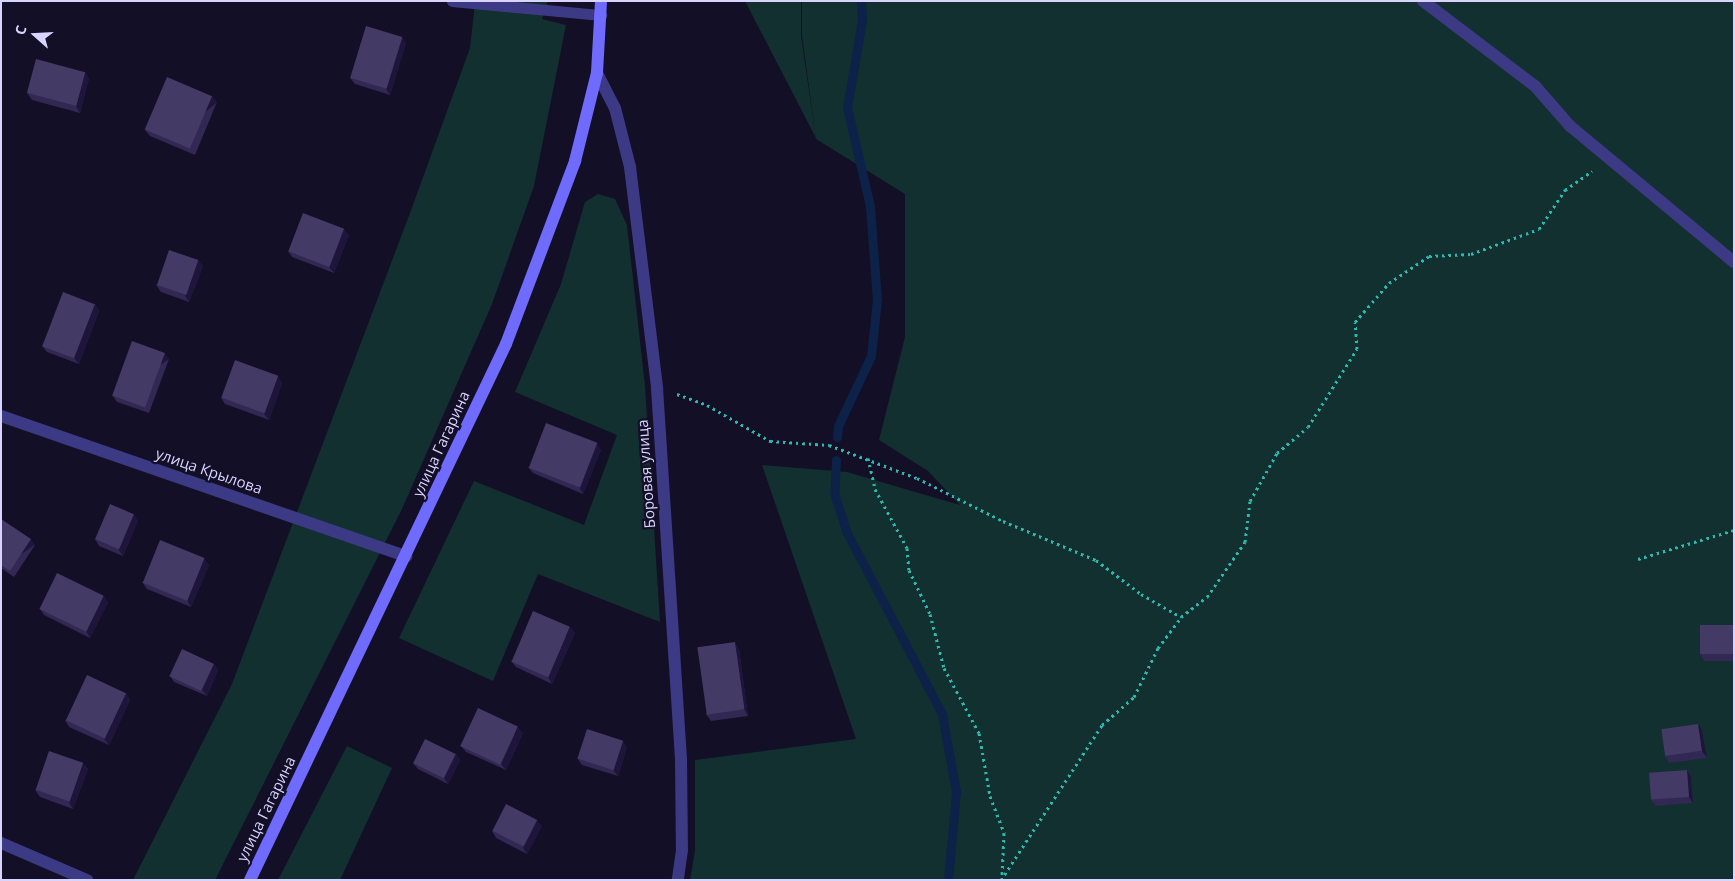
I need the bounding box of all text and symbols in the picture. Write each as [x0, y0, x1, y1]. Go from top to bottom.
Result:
north arrow [10, 10, 60, 60]
text: С [10, 23, 31, 37]
street label: улица Гагарина [409, 388, 473, 500]
street label: Боровая улица [633, 419, 659, 529]
street label: улица Крылова [153, 444, 265, 498]
street label: улица Гагарина [233, 753, 299, 865]

